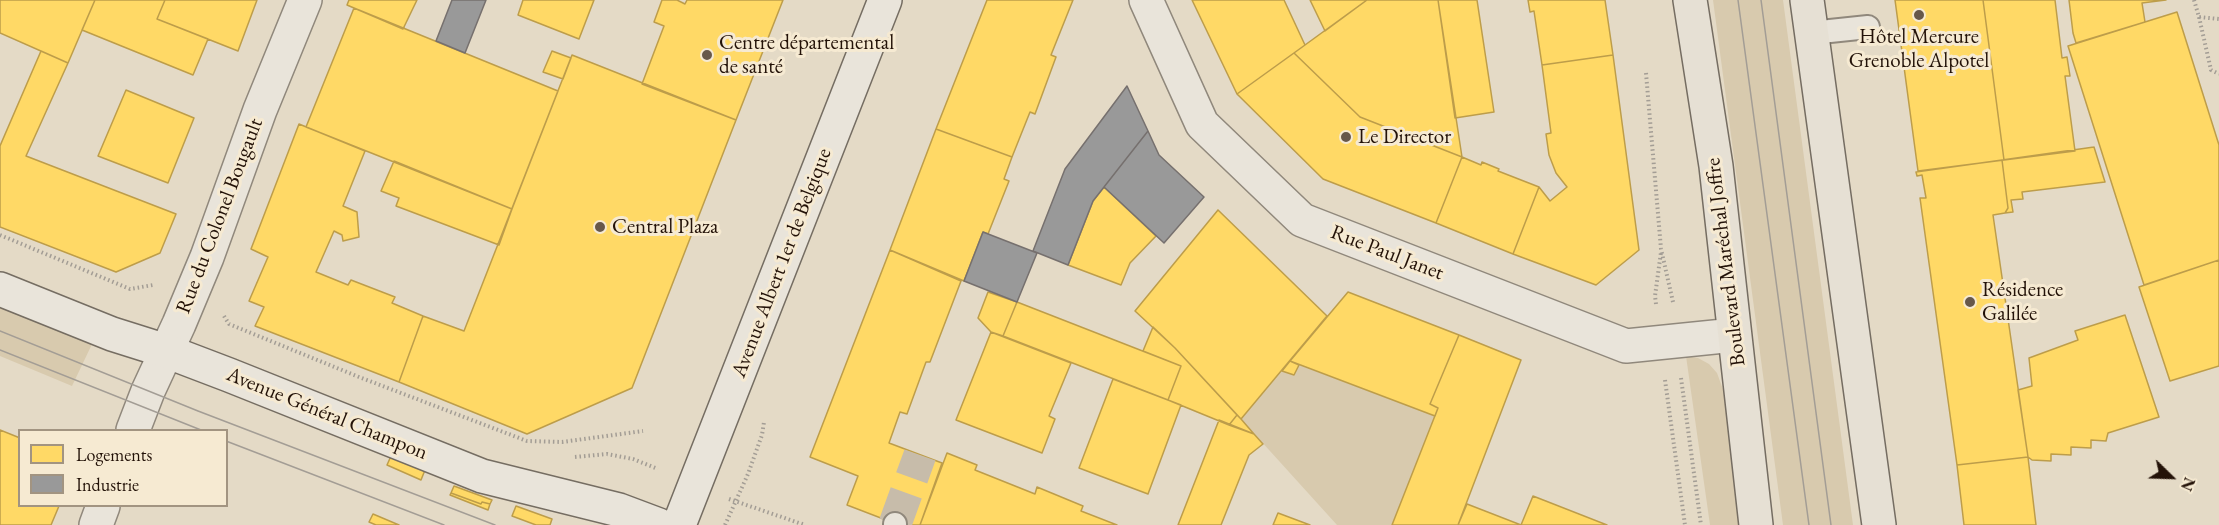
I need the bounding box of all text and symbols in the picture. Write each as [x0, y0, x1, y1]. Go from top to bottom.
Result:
marker: Hôtel Mercure Grenoble Alpotel [1912, 8, 1926, 22]
place label: Hôtel Mercure Grenoble Alpotel [1849, 24, 1989, 74]
place label: Centre départemental de santé [719, 30, 894, 80]
marker: Centre départemental de santé [700, 48, 714, 62]
street label: Rue du Colonel Bougault [171, 115, 269, 317]
place label: Le Director [1358, 124, 1451, 150]
marker: Le Director [1339, 130, 1353, 144]
street label: Avenue Albert 1er de Belgique [727, 145, 837, 381]
street label: Boulevard Maréchal Joffre [1701, 156, 1751, 368]
place label: Central Plaza [612, 214, 718, 240]
marker: Central Plaza [593, 220, 607, 234]
street label: Rue Paul Janet [1327, 220, 1447, 286]
place label: Résidence Galilée [1982, 277, 2063, 327]
marker: Résidence Galilée [1963, 295, 1977, 309]
street label: Avenue Général Champon [223, 362, 431, 466]
legend [18, 429, 228, 507]
text: Logements [76, 443, 152, 466]
north arrow [2141, 447, 2201, 507]
text: Industrie [76, 473, 139, 496]
text: N [2176, 474, 2200, 494]

